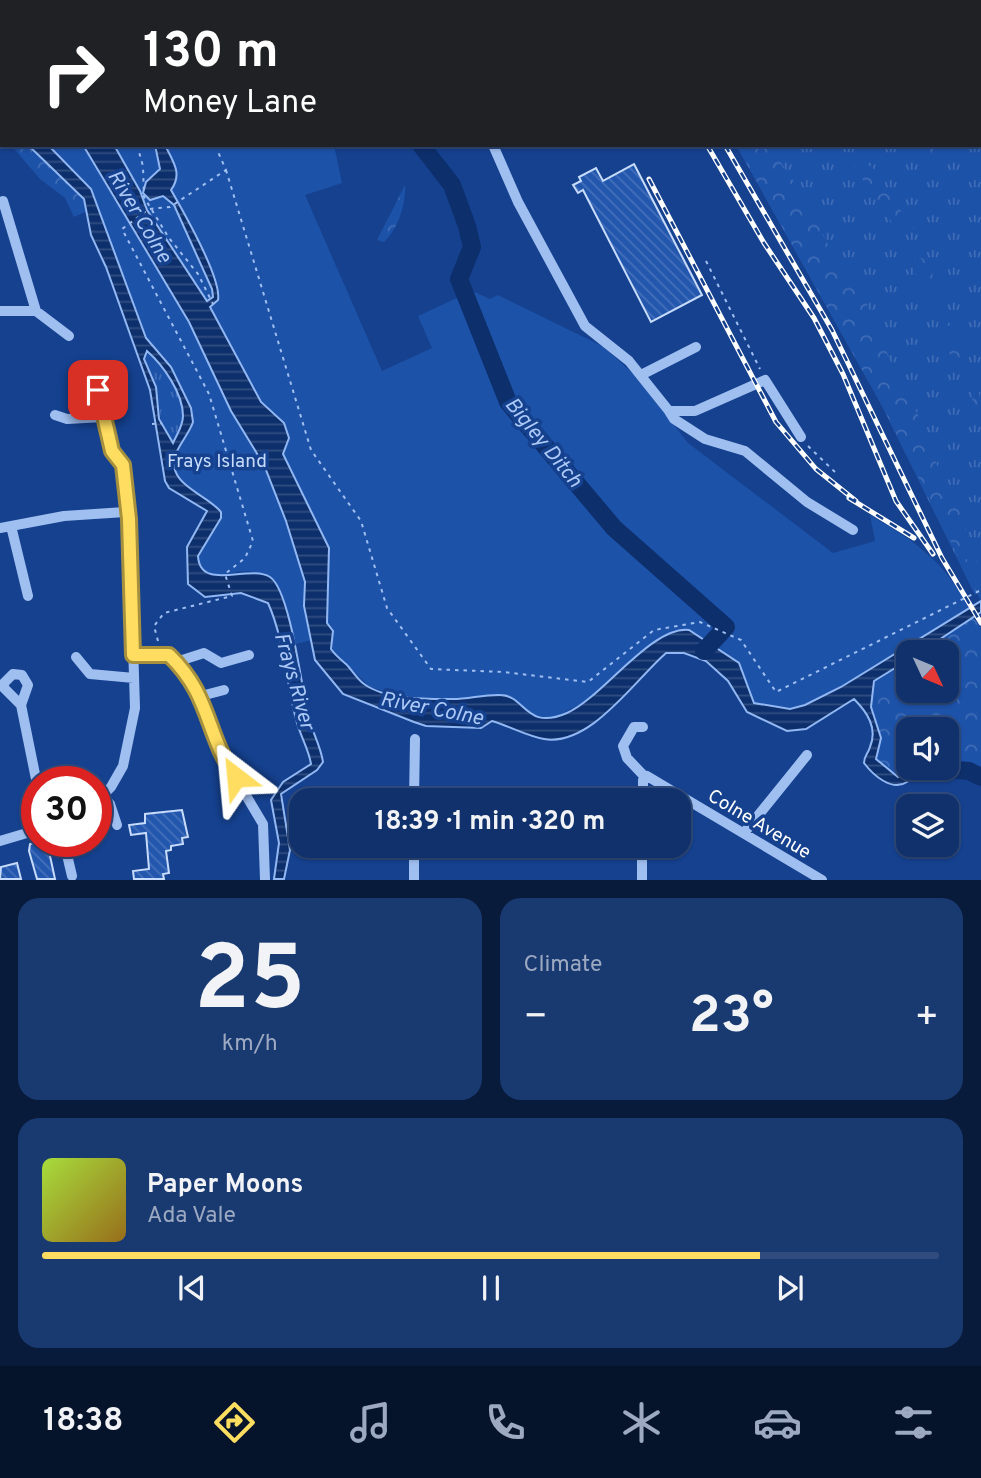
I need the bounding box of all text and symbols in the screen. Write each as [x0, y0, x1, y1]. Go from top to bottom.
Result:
text: 130 m [143, 23, 279, 85]
icon: right [28, 28, 119, 119]
text: Money Lane [143, 84, 317, 124]
water label: River Colne [100, 165, 178, 269]
pin [68, 360, 128, 420]
icon: arrive [79, 371, 117, 409]
water label: Bigley Ditch [498, 392, 588, 494]
park label: Frays Island [167, 450, 267, 474]
water label: Frays River [267, 630, 321, 735]
north arrow [896, 640, 959, 704]
map controls [896, 640, 959, 857]
water label: River Colne [378, 686, 486, 733]
button: sound [896, 717, 959, 780]
position arrow [199, 740, 273, 814]
speed limit sign: 30 [21, 766, 112, 857]
street label: Colne Avenue [703, 784, 815, 865]
button: layers [896, 794, 959, 857]
text: 18:39 · 1 min · 320 m [375, 806, 605, 839]
text: 25 [194, 927, 305, 1042]
text: Climate [524, 951, 602, 980]
text: 23° [689, 985, 774, 1051]
text: − [524, 994, 548, 1043]
text: + [914, 994, 939, 1043]
text: km/h [222, 1030, 278, 1059]
text: Paper Moons [147, 1169, 303, 1202]
text: Ada Vale [147, 1202, 236, 1231]
icon: previous [173, 1269, 211, 1307]
icon: pause [472, 1269, 510, 1307]
icon: next [771, 1269, 809, 1307]
icon: directions [210, 1398, 259, 1447]
icon: music [346, 1398, 395, 1447]
icon: phone [481, 1398, 530, 1447]
icon: climate [617, 1398, 666, 1447]
icon: car [753, 1398, 802, 1447]
icon: filters [889, 1398, 938, 1447]
text: 18:38 [43, 1402, 123, 1442]

